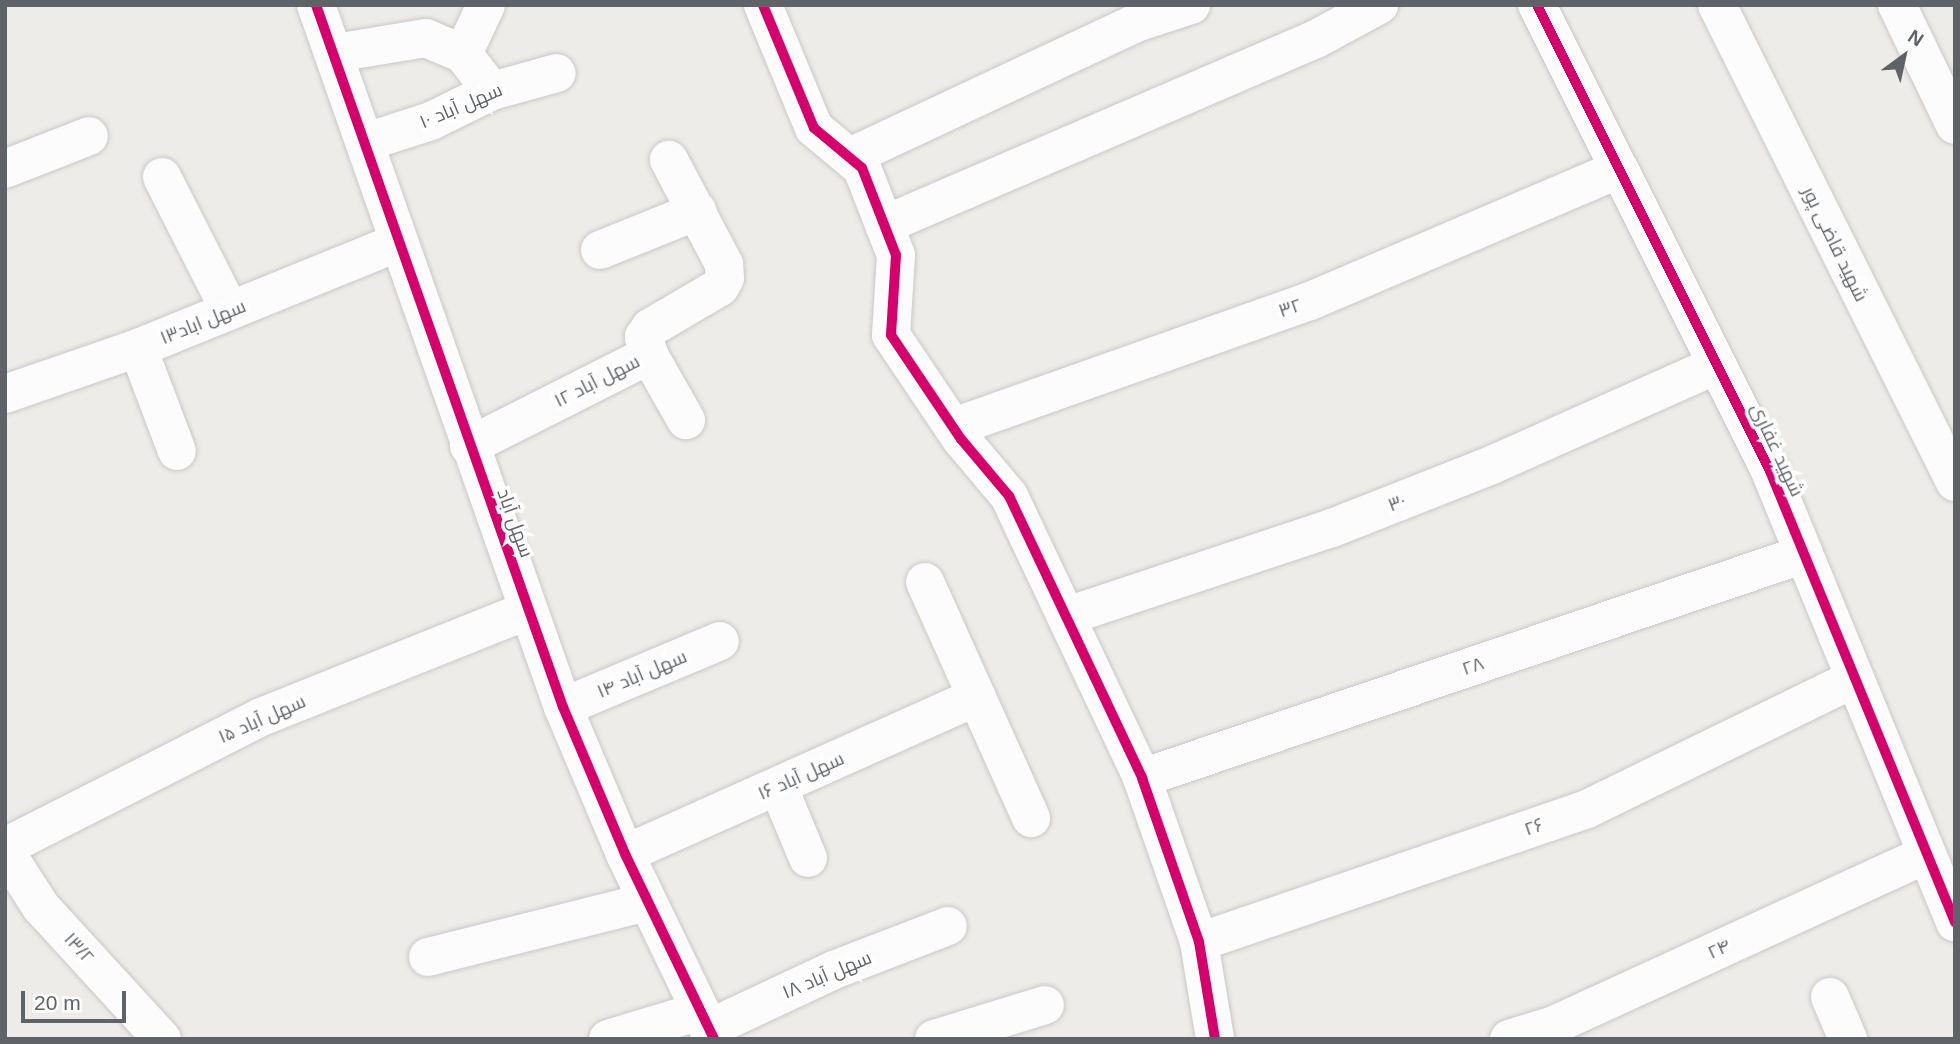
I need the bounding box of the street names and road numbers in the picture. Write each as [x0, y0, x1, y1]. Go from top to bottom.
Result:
street label: سهل آباد ۱۰ [416, 78, 506, 134]
street label: شهید قاضی پور [1797, 183, 1873, 305]
street label: سهل اباد۱۳ [157, 294, 249, 350]
street label: ۳۲ [1275, 294, 1305, 322]
street label: سهل آباد ۱۲ [550, 350, 644, 412]
street label: شهید غفاری [1745, 400, 1809, 500]
street label: سهل آباد [492, 485, 538, 561]
street label: ۳۰ [1385, 489, 1409, 517]
street label: سهل آباد ۱۴ [594, 645, 690, 703]
street label: ۲۸ [1459, 652, 1487, 680]
street label: سهل آباد ۱۵ [215, 690, 309, 748]
street label: سهل آباد ۱۶ [754, 747, 848, 805]
street label: ۲۶ [1521, 813, 1547, 841]
street label: ۱۳/۲ [59, 928, 99, 968]
street label: ۲۴ [1704, 934, 1734, 964]
street label: سهل آباد ۱۸ [779, 946, 875, 1004]

